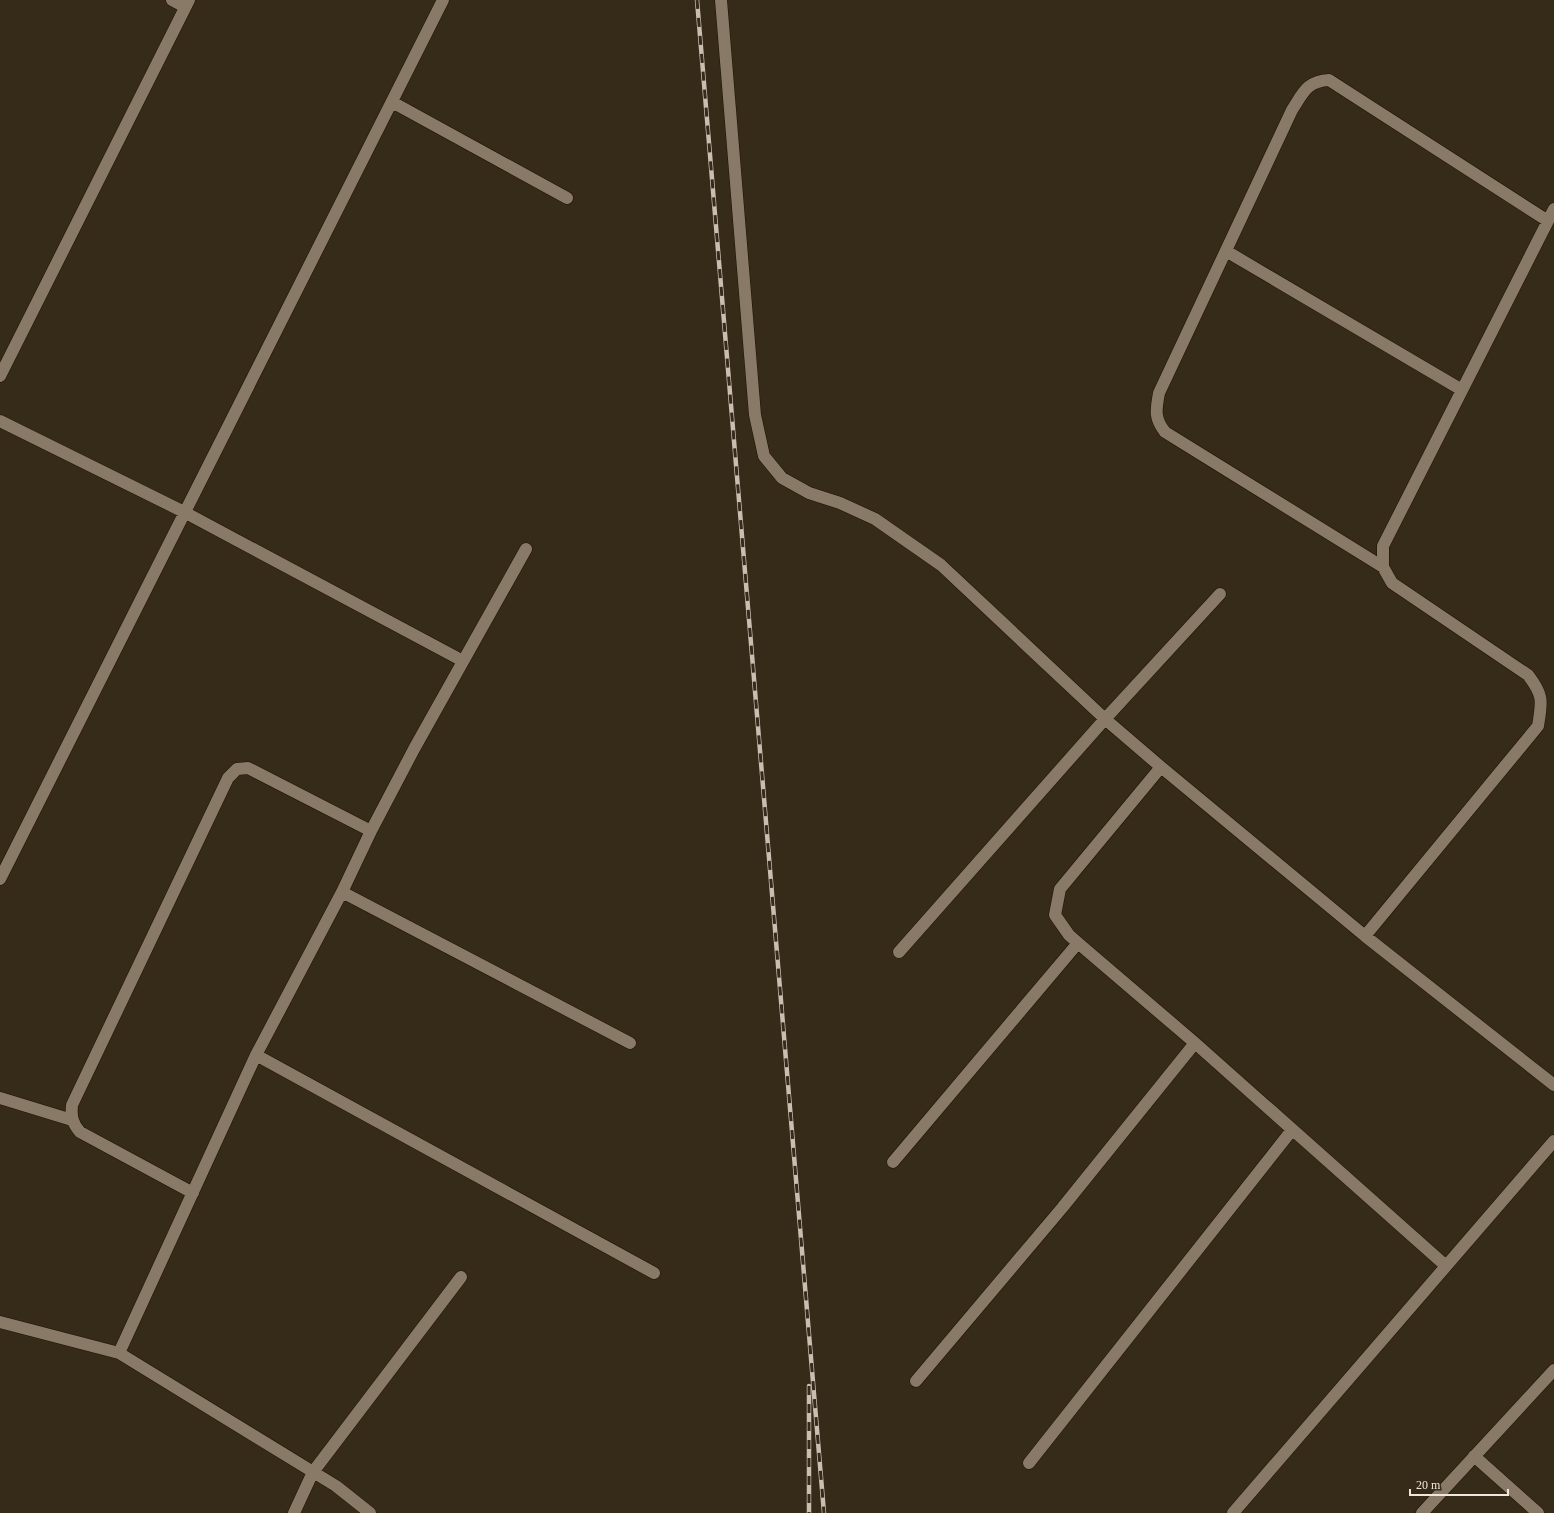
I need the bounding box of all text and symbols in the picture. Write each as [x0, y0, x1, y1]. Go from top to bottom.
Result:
scale bar [1410, 1471, 1508, 1497]
text: 20 m [1416, 1478, 1441, 1492]

